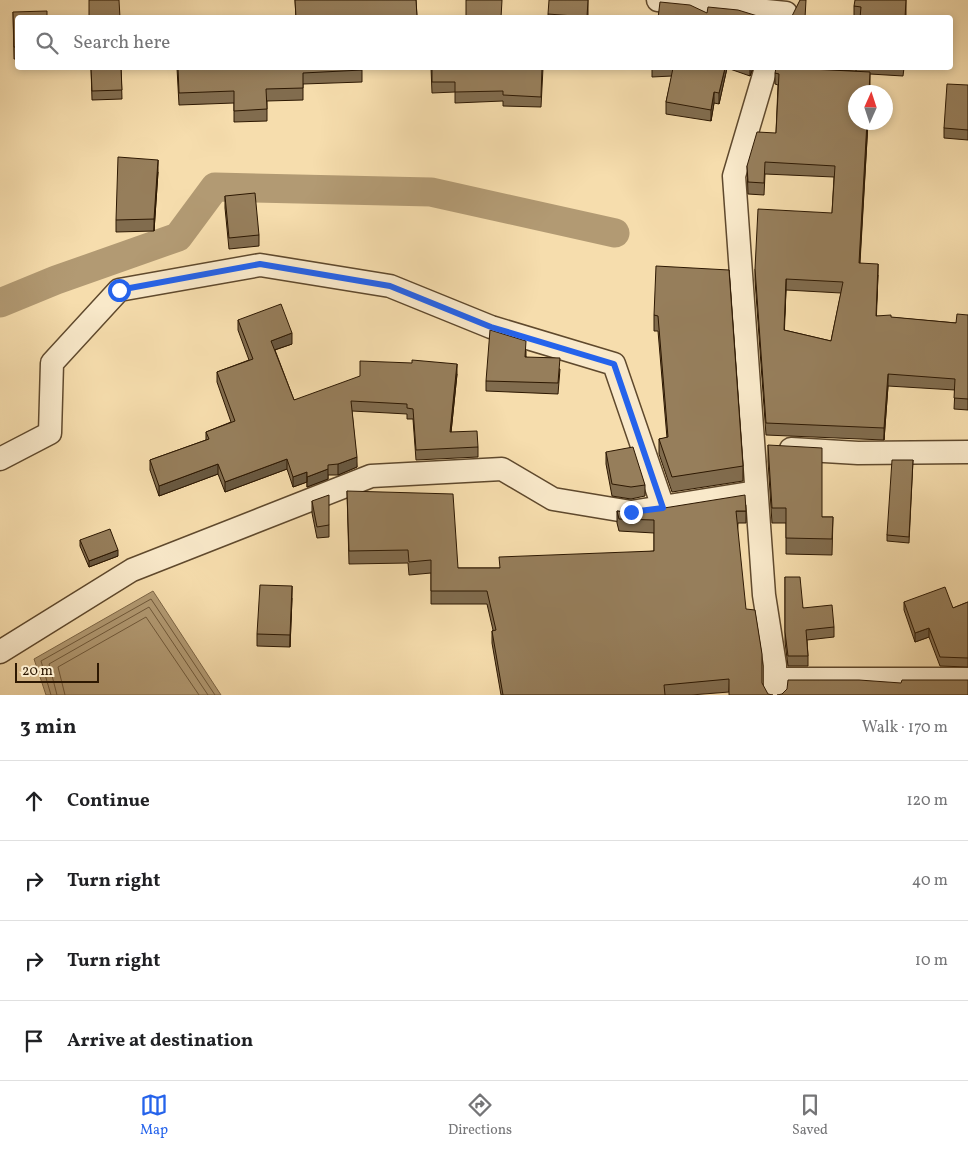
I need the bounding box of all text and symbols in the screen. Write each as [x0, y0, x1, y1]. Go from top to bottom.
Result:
search box [15, 15, 953, 70]
icon: search [33, 29, 61, 57]
text: Search here [73, 30, 170, 56]
north arrow [848, 85, 893, 130]
route start [108, 279, 131, 302]
route end [620, 501, 643, 524]
scale bar [15, 660, 99, 683]
text: 20 m [22, 662, 53, 681]
text: 3 min [20, 713, 76, 742]
text: Walk · 170 m [862, 717, 948, 739]
icon: ahead [20, 787, 48, 815]
text: Continue [67, 788, 150, 814]
text: 120 m [906, 790, 948, 812]
icon: right [20, 867, 48, 895]
text: Turn right [67, 868, 160, 894]
text: 40 m [912, 870, 948, 892]
icon: right [20, 947, 48, 975]
text: Turn right [67, 948, 160, 974]
text: 10 m [915, 950, 948, 972]
icon: arrive [20, 1027, 48, 1055]
text: Arrive at destination [67, 1028, 253, 1054]
tab: Map [140, 1091, 168, 1140]
tab: Directions [448, 1091, 512, 1140]
tab: Saved [792, 1091, 828, 1140]

